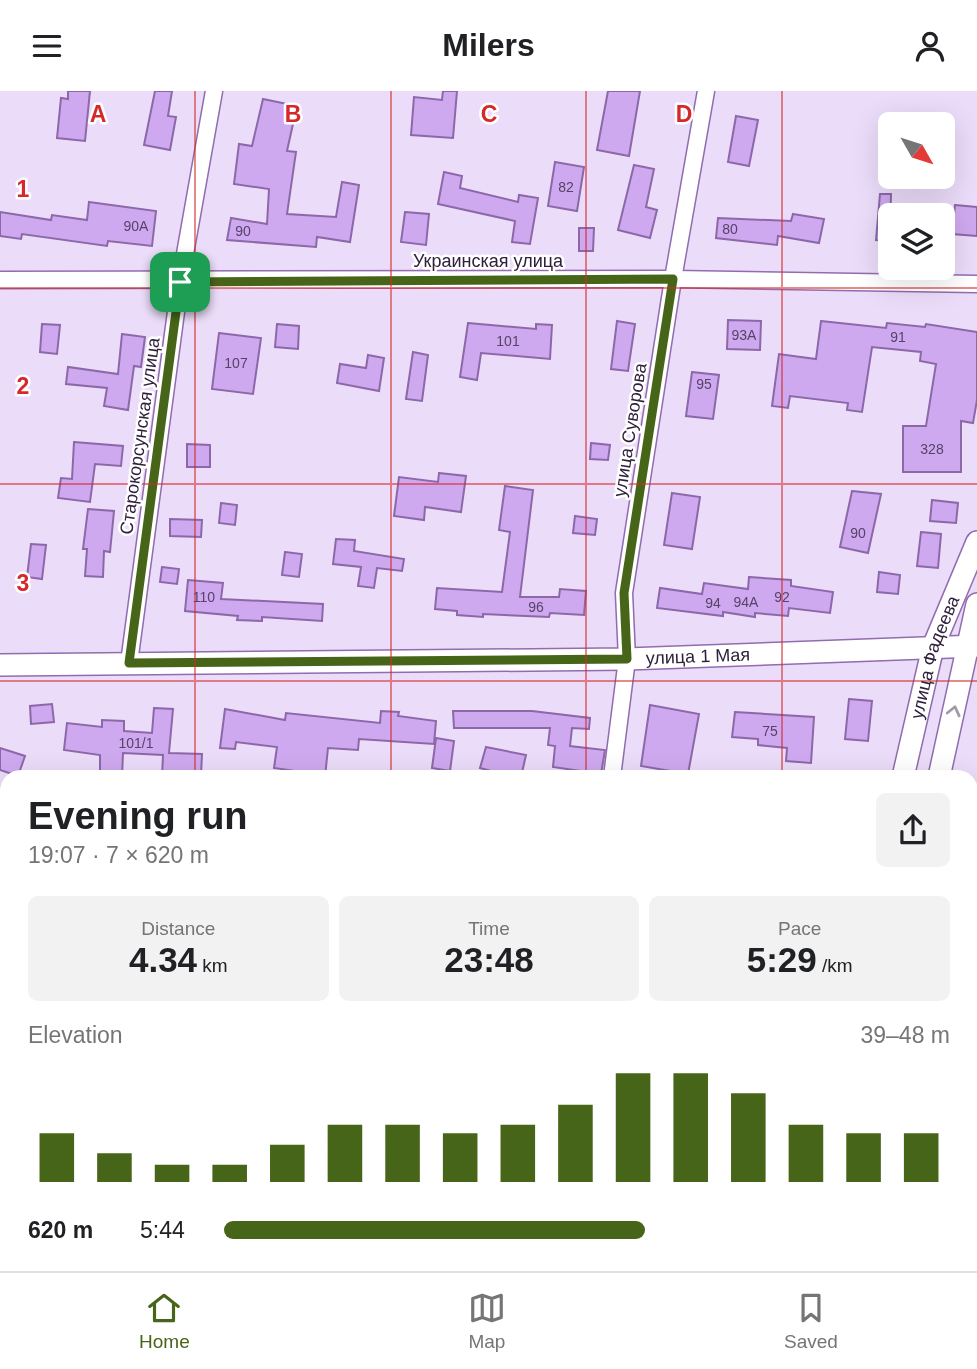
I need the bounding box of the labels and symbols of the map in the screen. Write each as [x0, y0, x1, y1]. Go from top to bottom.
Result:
text: A [90, 101, 106, 127]
text: B [285, 101, 301, 127]
text: C [481, 101, 497, 127]
text: D [676, 101, 692, 127]
north arrow [878, 112, 956, 189]
text: 1 [17, 176, 30, 202]
house number: 82 [558, 179, 574, 195]
house number: 90А [124, 218, 149, 234]
house number: 80 [722, 221, 738, 237]
house number: 90 [235, 223, 251, 239]
street label: Украинская улица [413, 251, 564, 271]
pin [150, 252, 210, 312]
house number: 93А [732, 327, 757, 343]
house number: 91 [890, 329, 906, 345]
house number: 101 [496, 333, 520, 349]
street label: Старокорсунская улица [116, 335, 164, 536]
house number: 107 [224, 355, 248, 371]
street label: улица Суворова [610, 361, 651, 498]
text: 2 [17, 373, 29, 399]
house number: 95 [696, 376, 712, 392]
house number: 328 [920, 441, 944, 457]
house number: 90 [850, 525, 866, 541]
text: 3 [17, 570, 29, 596]
house number: 110 [193, 589, 215, 605]
house number: 92 [774, 589, 790, 605]
street label: улица Фадеева [907, 592, 964, 721]
house number: 94А [734, 594, 759, 610]
house number: 94 [705, 595, 721, 611]
house number: 96 [528, 599, 544, 615]
street label: улица 1 Мая [645, 644, 751, 668]
one-way arrow [946, 705, 961, 717]
house number: 75 [762, 723, 778, 739]
house number: 101/1 [118, 735, 154, 751]

